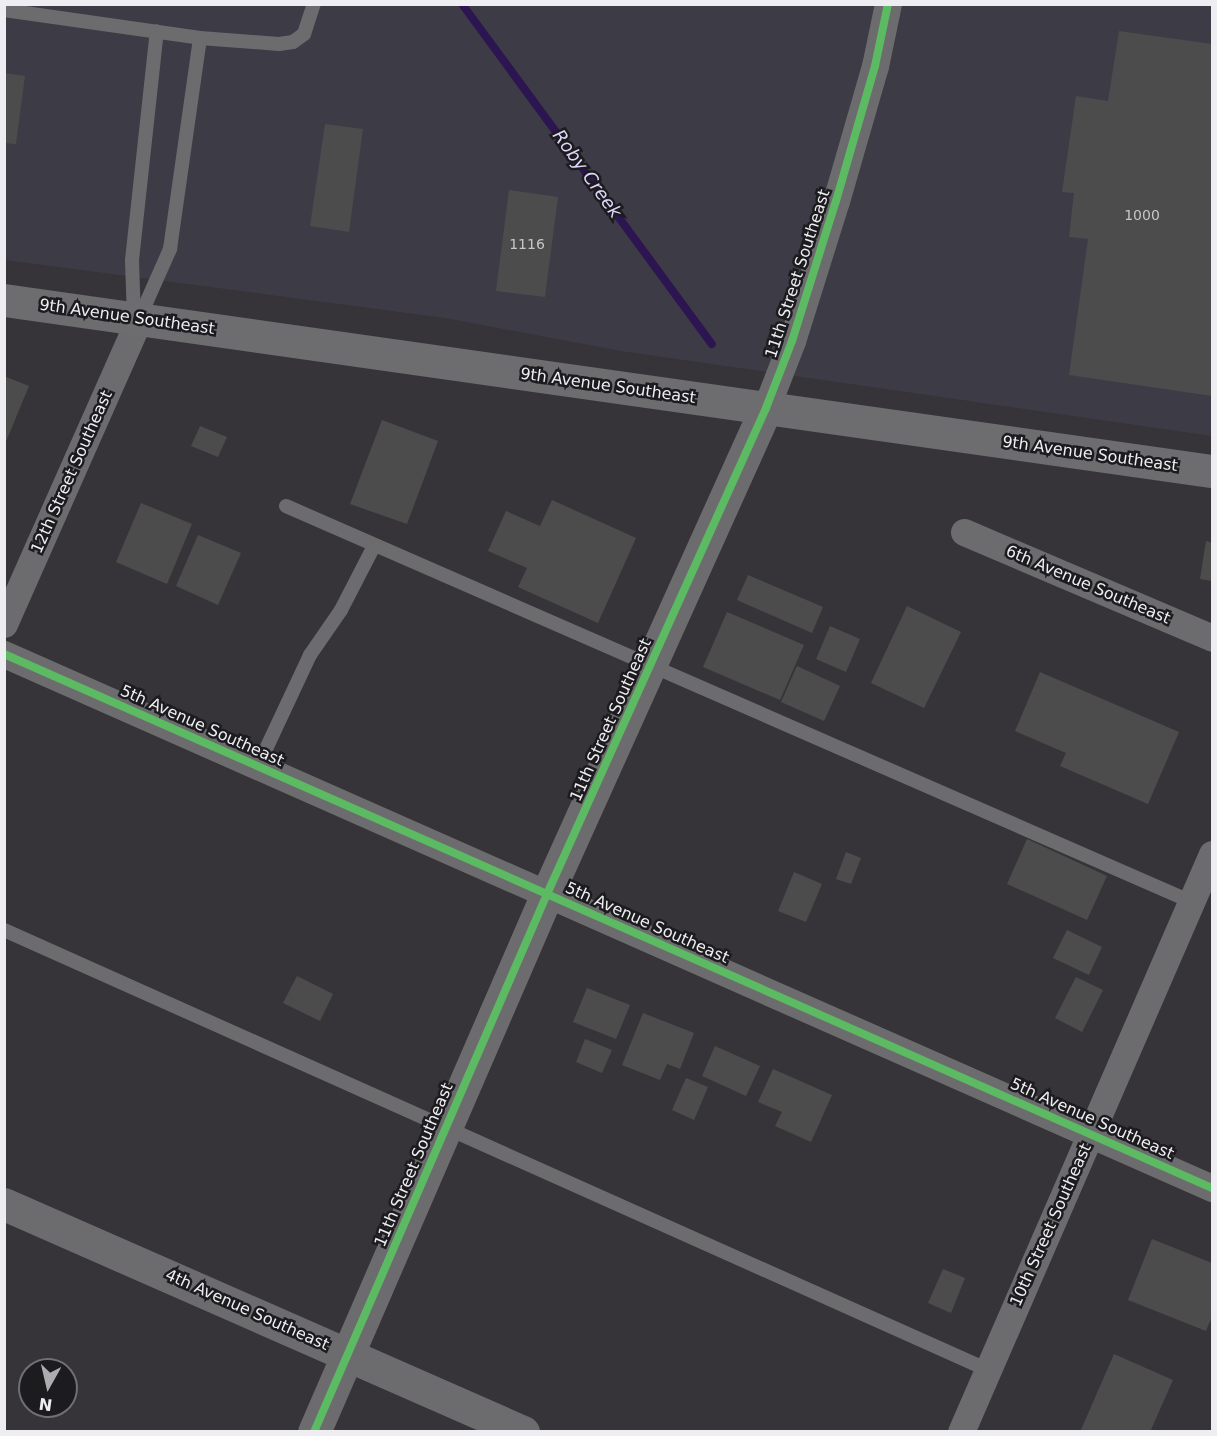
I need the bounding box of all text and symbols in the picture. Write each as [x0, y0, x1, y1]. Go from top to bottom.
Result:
water label: Roby Creek [548, 126, 626, 222]
street label: 11th Street Southeast [762, 187, 834, 361]
house number: 1000 [1124, 207, 1160, 223]
house number: 1116 [509, 236, 545, 252]
street label: 9th Avenue Southeast [38, 295, 216, 339]
street label: 9th Avenue Southeast [519, 364, 697, 408]
street label: 12th Street Southeast [27, 388, 117, 556]
street label: 9th Avenue Southeast [1001, 432, 1179, 476]
street label: 6th Avenue Southeast [1003, 542, 1173, 628]
street label: 11th Street Southeast [566, 636, 656, 804]
street label: 5th Avenue Southeast [117, 681, 287, 771]
street label: 5th Avenue Southeast [562, 878, 732, 968]
street label: 5th Avenue Southeast [1007, 1074, 1177, 1164]
street label: 11th Street Southeast [371, 1080, 457, 1250]
street label: 10th Street Southeast [1006, 1141, 1096, 1309]
street label: 4th Avenue Southeast [162, 1265, 332, 1355]
north arrow [18, 1358, 78, 1418]
text: N [38, 1394, 54, 1415]

